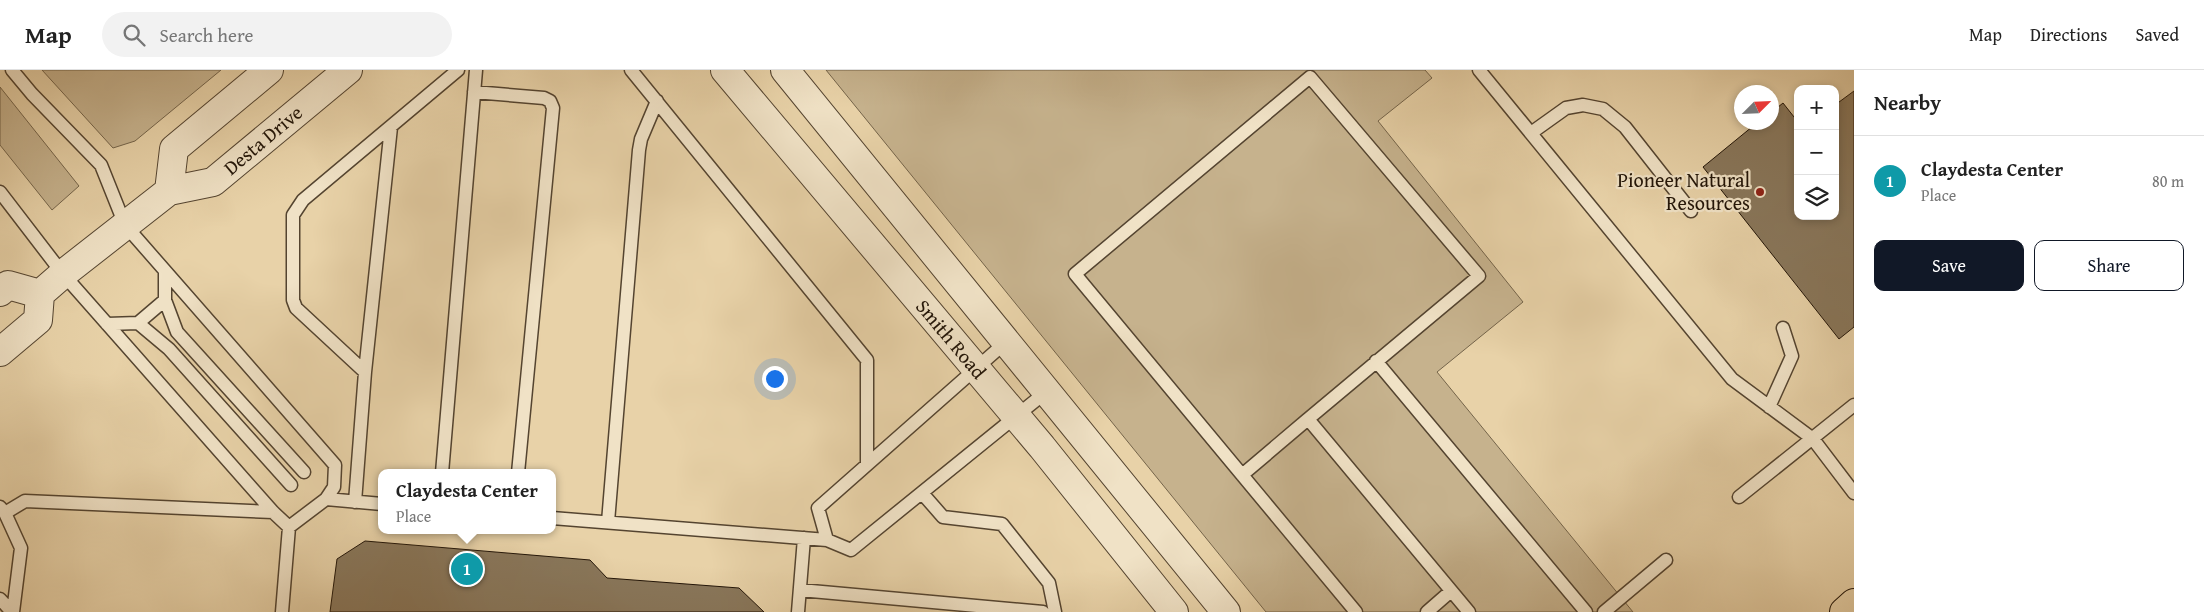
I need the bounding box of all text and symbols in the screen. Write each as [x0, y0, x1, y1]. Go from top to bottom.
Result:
search box [102, 12, 452, 57]
text: Map [25, 17, 72, 52]
icon: search [120, 21, 148, 49]
text: Search here [160, 21, 253, 49]
text: Map [1969, 21, 2002, 48]
text: Directions [2030, 21, 2107, 48]
text: Saved [2135, 21, 2179, 48]
north arrow [1734, 85, 1779, 130]
map controls [1794, 85, 1839, 220]
button: + [1794, 85, 1839, 130]
text: Nearby [1874, 87, 1941, 118]
street label: Desta Drive [217, 98, 308, 181]
button: − [1794, 130, 1839, 175]
text: Claydesta Center [1921, 155, 2063, 183]
place label: Pioneer Natural Resources [1617, 165, 1750, 217]
text: 1 [1886, 169, 1894, 193]
text: 80 m [2152, 169, 2184, 193]
button: layers [1794, 175, 1839, 220]
text: Place [1921, 183, 1956, 207]
marker: Pioneer Natural Resources [1754, 186, 1766, 198]
button: Save [1874, 240, 2024, 291]
button: Share [2034, 240, 2184, 291]
street label: Smith Road [909, 292, 994, 385]
your location [762, 366, 788, 392]
popup [378, 469, 556, 534]
text: Claydesta Center [396, 476, 538, 504]
text: Place [396, 504, 431, 528]
pin: 1 [451, 550, 483, 588]

